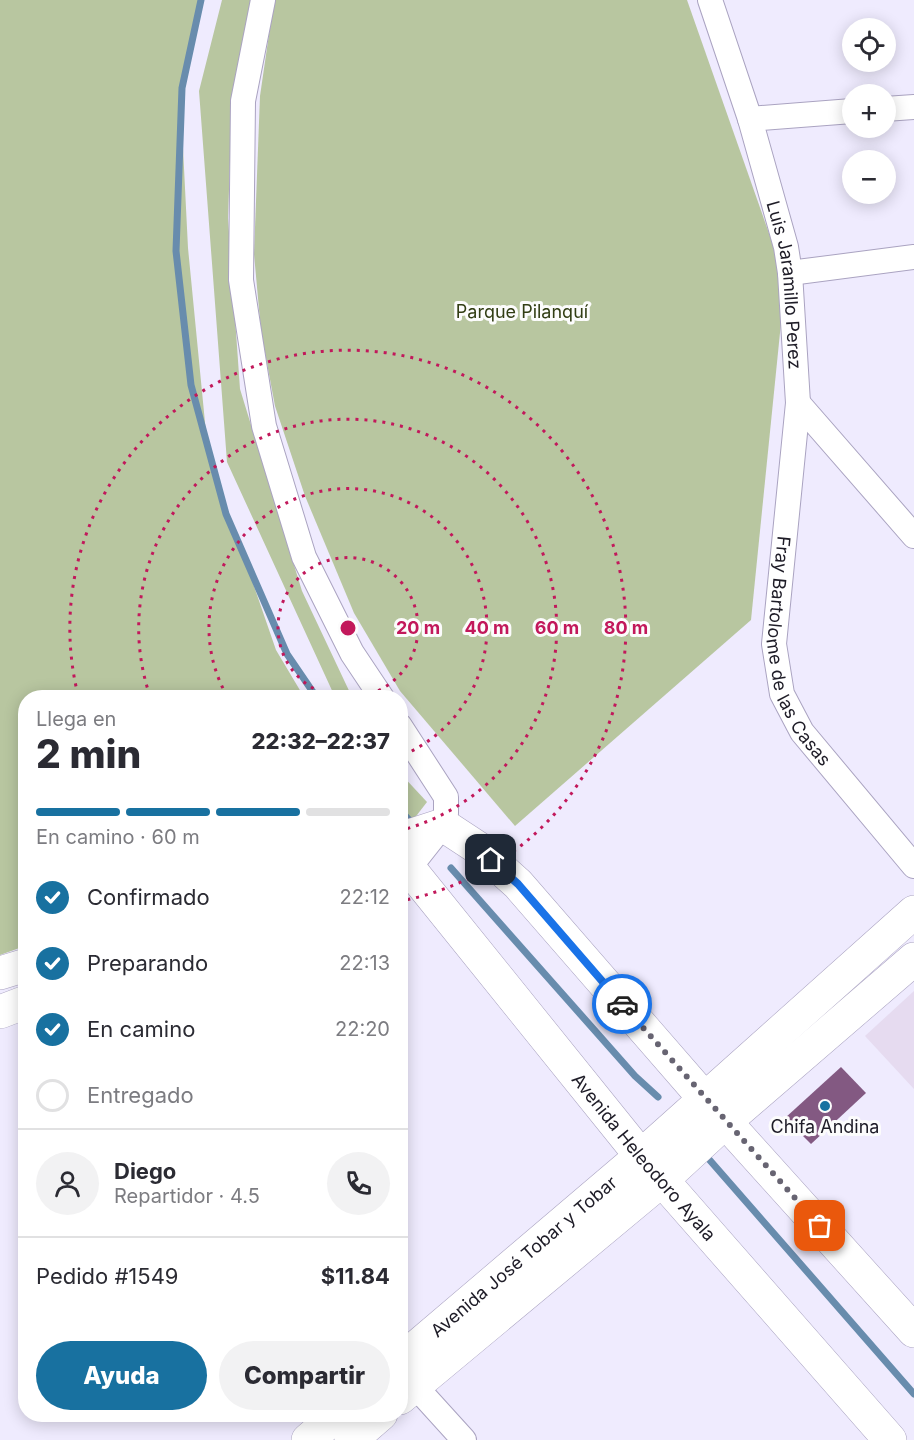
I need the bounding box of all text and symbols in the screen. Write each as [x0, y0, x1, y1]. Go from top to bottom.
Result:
map controls [842, 18, 896, 204]
button: locate [842, 18, 896, 72]
button: + [842, 84, 896, 138]
button: − [842, 150, 896, 204]
street label: Luis Jaramillo Perez [763, 198, 806, 370]
park label: Parque Pilanquí [456, 301, 589, 322]
street label: Fray Bartolome de las Casas [763, 535, 836, 770]
text: 20 m [396, 617, 440, 638]
text: 40 m [465, 617, 510, 638]
text: 60 m [535, 617, 579, 638]
text: 80 m [604, 617, 648, 638]
centre of rings [338, 618, 358, 638]
text: Llega en [36, 707, 116, 731]
text: 22:32–22:37 [252, 728, 390, 754]
text: 2 min [36, 730, 141, 777]
text: En camino · 60 m [36, 825, 200, 849]
pin [465, 834, 516, 885]
icon: home [474, 843, 507, 876]
icon: check [36, 881, 69, 914]
text: Confirmado [87, 884, 210, 910]
text: 22:12 [340, 885, 390, 909]
icon: check [36, 947, 69, 980]
text: Preparando [87, 950, 208, 976]
text: 22:13 [339, 951, 390, 975]
courier [592, 974, 652, 1034]
icon: car [606, 988, 639, 1021]
icon: check [36, 1013, 69, 1046]
text: En camino [87, 1016, 195, 1042]
text: 22:20 [335, 1017, 390, 1041]
street label: Avenida Heleodoro Ayala [568, 1069, 721, 1245]
text: Entregado [87, 1082, 194, 1108]
marker: Chifa Andina [818, 1099, 832, 1113]
place label: Chifa Andina [771, 1116, 879, 1137]
button: person [36, 1152, 99, 1215]
button: phone [327, 1152, 390, 1215]
text: Diego [114, 1158, 176, 1184]
street label: Avenida José Tobar y Tobar [426, 1171, 621, 1341]
text: Repartidor · 4.5 [114, 1184, 260, 1208]
pin [794, 1200, 845, 1251]
icon: bag [803, 1209, 836, 1242]
text: Pedido #1549 [36, 1263, 179, 1289]
text: $11.84 [321, 1263, 390, 1289]
button: Ayuda [36, 1341, 207, 1410]
button: Compartir [219, 1341, 390, 1410]

